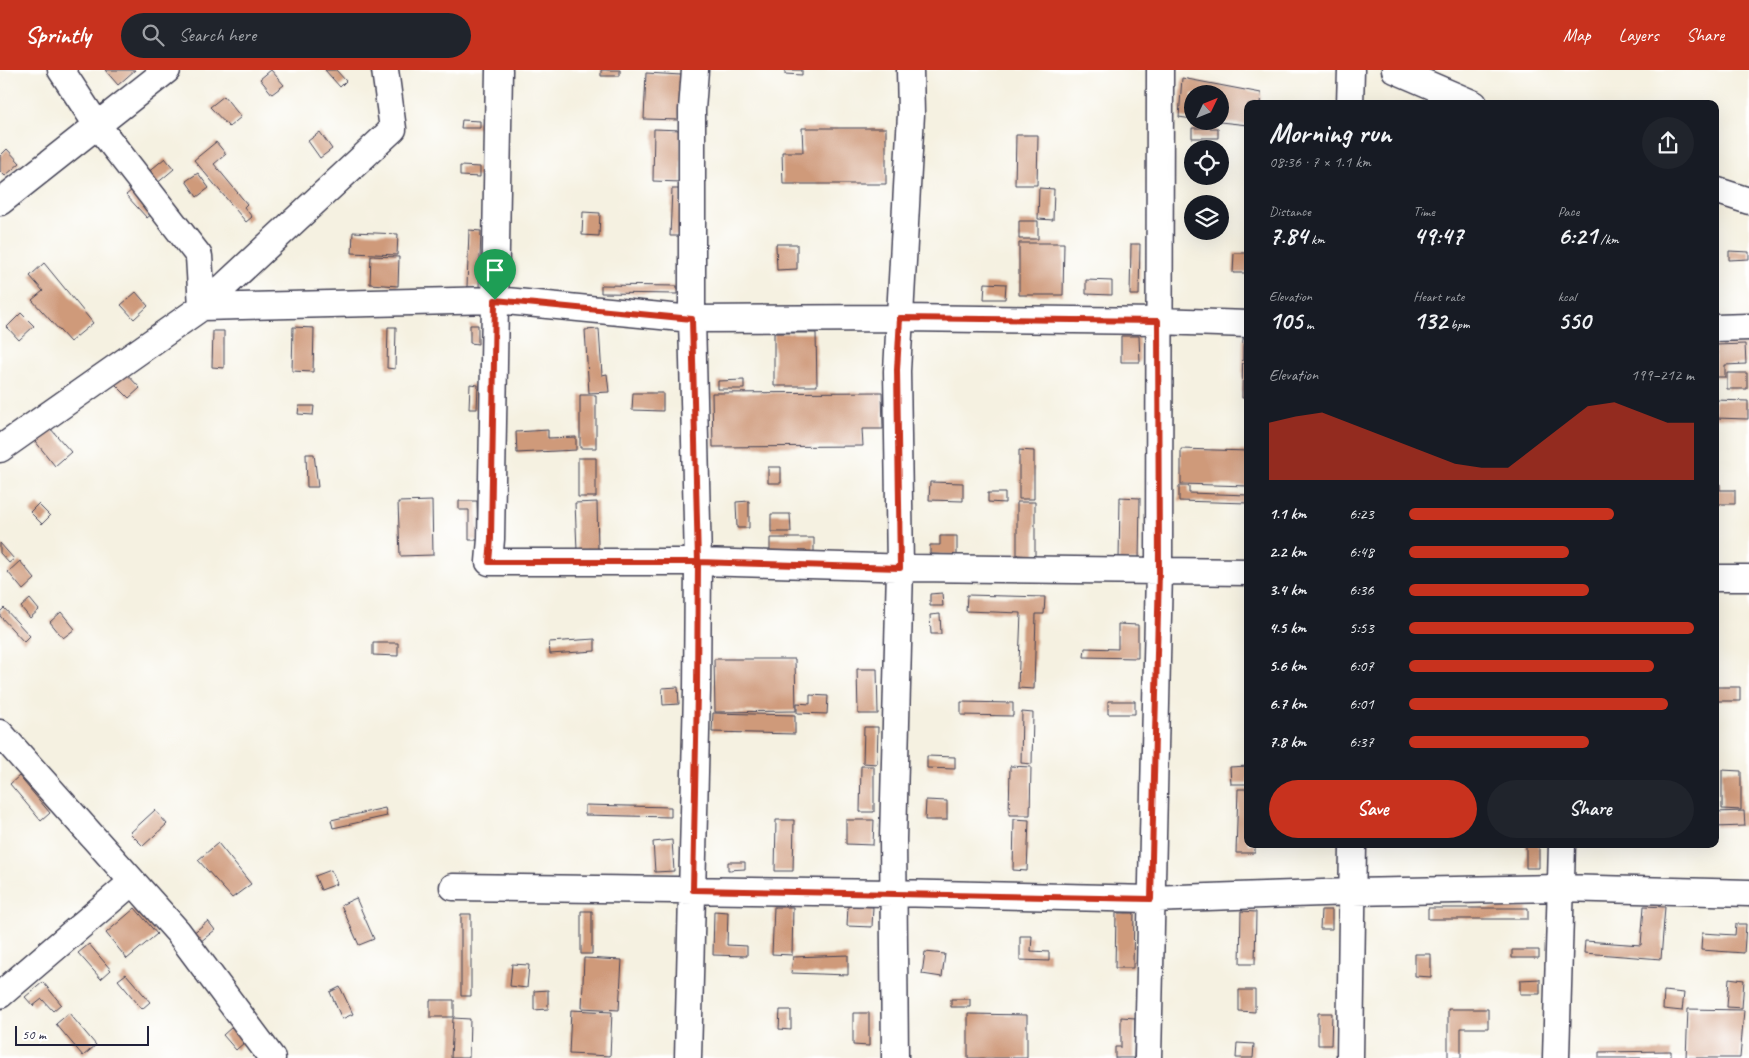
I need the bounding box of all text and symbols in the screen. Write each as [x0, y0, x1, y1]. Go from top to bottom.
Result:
search box [121, 13, 471, 58]
text: Sprintly [25, 20, 91, 50]
icon: search [139, 21, 167, 49]
text: Search here [179, 23, 256, 47]
text: Map [1563, 24, 1591, 46]
text: Layers [1619, 24, 1658, 46]
text: Share [1686, 24, 1724, 46]
north arrow [1184, 85, 1229, 130]
map controls [1184, 85, 1229, 240]
text: Morning run [1269, 115, 1391, 150]
button: share [1642, 117, 1694, 169]
button: locate [1184, 140, 1229, 185]
text: 08:36 · 7 × 1.1 km [1269, 152, 1371, 172]
button: layers [1184, 195, 1229, 240]
text: Distance [1269, 203, 1311, 220]
text: Time [1413, 203, 1435, 220]
text: Pace [1558, 203, 1579, 220]
text: 7.84 [1269, 220, 1308, 252]
text: 49:47 [1413, 220, 1463, 252]
text: 6:21 [1558, 220, 1597, 252]
text: km [1308, 231, 1325, 248]
text: /km [1597, 231, 1619, 248]
pin [474, 249, 516, 300]
icon: arrive [481, 256, 509, 284]
text: Elevation [1269, 288, 1312, 305]
text: Heart rate [1413, 288, 1464, 305]
text: kcal [1558, 288, 1576, 305]
text: 105 [1269, 305, 1302, 337]
text: 132 [1413, 305, 1447, 337]
text: 550 [1558, 305, 1591, 337]
text: m [1302, 316, 1314, 333]
text: bpm [1447, 316, 1470, 333]
text: Elevation [1269, 365, 1318, 385]
text: 199–212 m [1631, 365, 1694, 385]
text: 1.1 km [1269, 504, 1306, 524]
text: 6:23 [1349, 504, 1374, 524]
text: 2.2 km [1269, 542, 1306, 562]
text: 6:48 [1349, 542, 1374, 562]
text: 3.4 km [1269, 580, 1306, 600]
text: 6:36 [1349, 580, 1374, 600]
text: 4.5 km [1269, 618, 1306, 638]
text: 5:53 [1349, 618, 1374, 638]
text: 5.6 km [1269, 656, 1306, 676]
text: 6:07 [1349, 656, 1374, 676]
text: 6.7 km [1269, 694, 1307, 714]
text: 6:01 [1349, 694, 1374, 714]
text: 7.8 km [1269, 732, 1306, 752]
text: 6:37 [1349, 732, 1374, 752]
button: Save [1269, 780, 1477, 838]
button: Share [1487, 780, 1694, 838]
scale bar [15, 1023, 149, 1046]
text: 50 m [22, 1026, 46, 1043]

